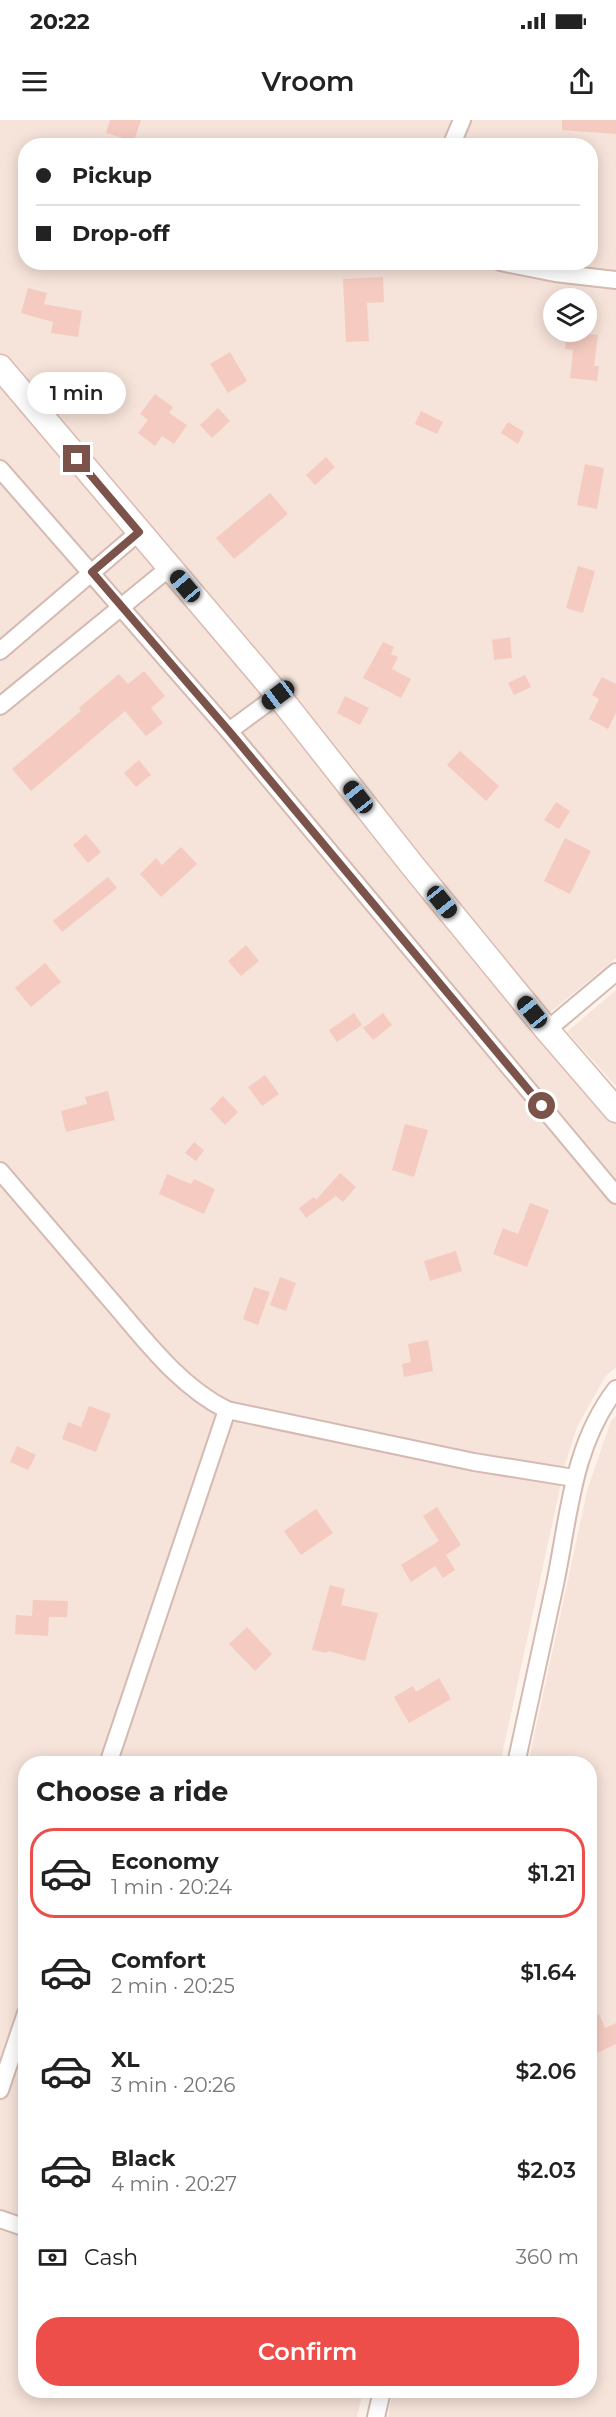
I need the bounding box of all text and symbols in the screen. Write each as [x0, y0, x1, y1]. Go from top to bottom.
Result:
text: 20:22 [30, 8, 90, 35]
icon: menu [18, 65, 51, 98]
text: Vroom [261, 65, 355, 98]
icon: share [565, 65, 598, 98]
text: Pickup [72, 162, 152, 189]
text: Drop-off [72, 220, 170, 247]
map controls [543, 288, 597, 342]
button: layers [543, 288, 597, 342]
callout: 1 min [28, 372, 127, 414]
text: 1 min [50, 381, 103, 405]
route end [63, 445, 90, 472]
car [167, 566, 203, 606]
car [258, 677, 298, 713]
car [340, 777, 376, 817]
car [424, 882, 460, 922]
car [514, 992, 550, 1032]
route start [528, 1092, 555, 1119]
text: Choose a ride [36, 1775, 228, 1808]
icon: car [39, 1846, 93, 1900]
text: Economy [111, 1848, 219, 1875]
text: $1.21 [527, 1860, 576, 1887]
text: 1 min · 20:24 [111, 1875, 232, 1899]
icon: car [39, 1945, 93, 1999]
text: Comfort [111, 1947, 206, 1974]
text: $1.64 [520, 1959, 576, 1986]
text: 2 min · 20:25 [111, 1974, 235, 1998]
icon: car [39, 2044, 93, 2098]
text: XL [111, 2046, 140, 2073]
text: $2.06 [515, 2058, 576, 2085]
text: 3 min · 20:26 [111, 2073, 235, 2097]
icon: car [39, 2143, 93, 2197]
text: Black [111, 2145, 175, 2172]
text: $2.03 [517, 2157, 576, 2184]
text: 4 min · 20:27 [111, 2172, 237, 2196]
icon: cash [36, 2241, 69, 2274]
text: Cash [84, 2244, 138, 2271]
text: 360 m [516, 2245, 579, 2269]
button: Confirm [36, 2317, 579, 2386]

